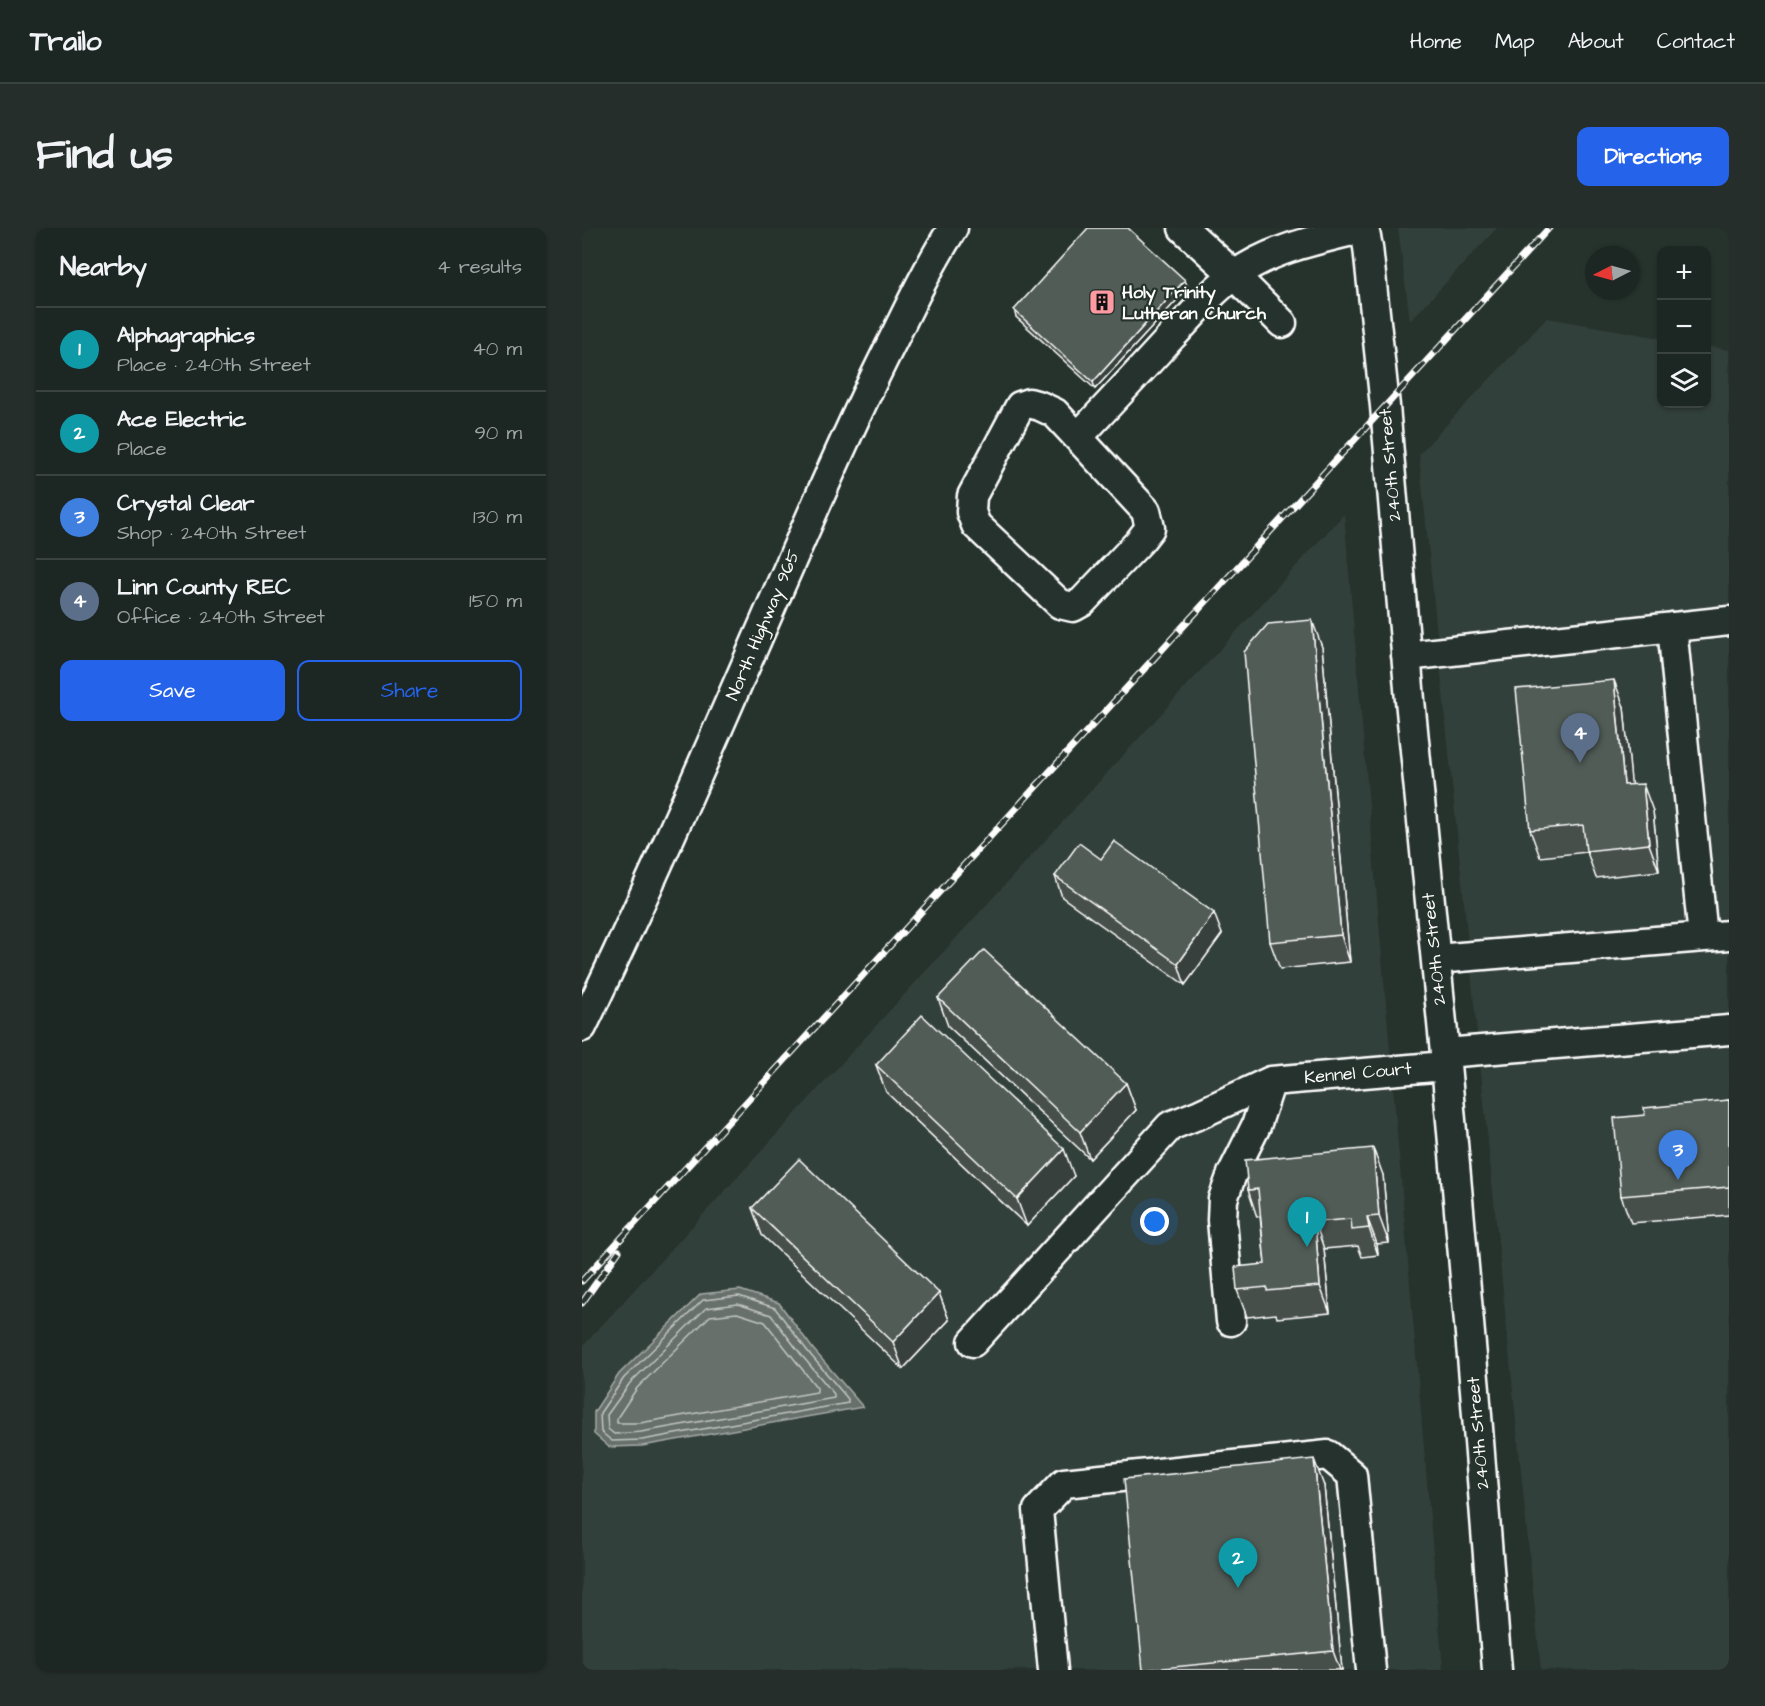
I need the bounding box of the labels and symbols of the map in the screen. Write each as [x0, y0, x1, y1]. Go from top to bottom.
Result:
north arrow [1585, 246, 1639, 300]
place label: Holy Trinity Lutheran Church [1122, 280, 1267, 326]
building icon: Holy Trinity Lutheran Church [1087, 287, 1117, 317]
street label: 240th Street [1373, 407, 1407, 522]
street label: North Highway 965 [720, 545, 807, 705]
pin: 4 [1560, 714, 1600, 763]
street label: 240th Street [1416, 891, 1452, 1006]
street label: Kennel Court [1303, 1056, 1413, 1090]
pin: 3 [1658, 1130, 1698, 1180]
pin: 1 [1288, 1198, 1326, 1247]
your location [1140, 1207, 1169, 1236]
street label: 240th Street [1461, 1375, 1495, 1490]
pin: 2 [1218, 1538, 1258, 1588]

